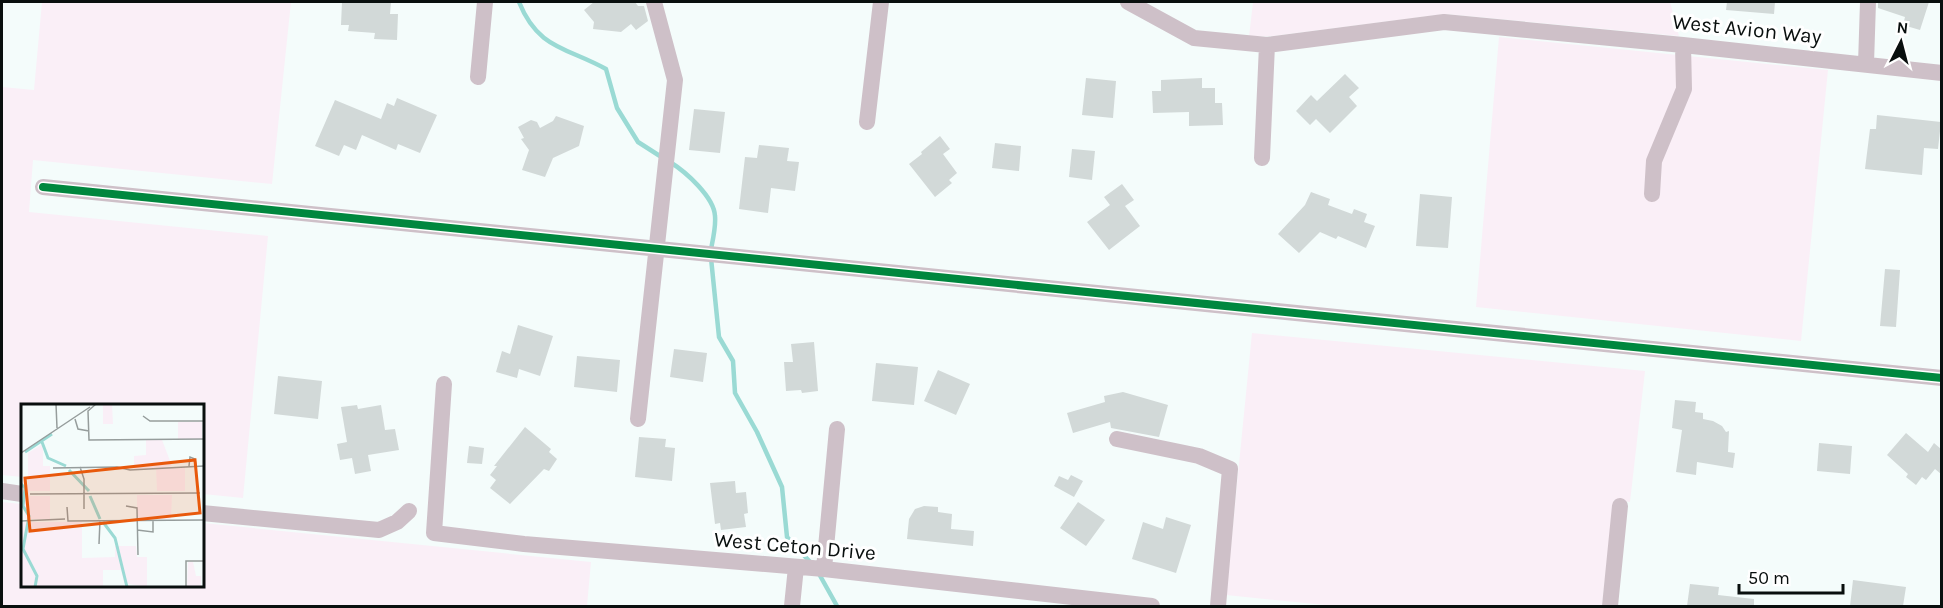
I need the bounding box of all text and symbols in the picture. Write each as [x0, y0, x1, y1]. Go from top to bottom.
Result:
street label: West Avion Way [1671, 9, 1823, 49]
north arrow [1871, 12, 1931, 72]
text: N [1896, 18, 1909, 38]
inset map [21, 404, 204, 587]
street label: West Ceton Drive [713, 527, 877, 565]
scale bar [1739, 557, 1842, 595]
text: 50 m [1748, 567, 1790, 589]

